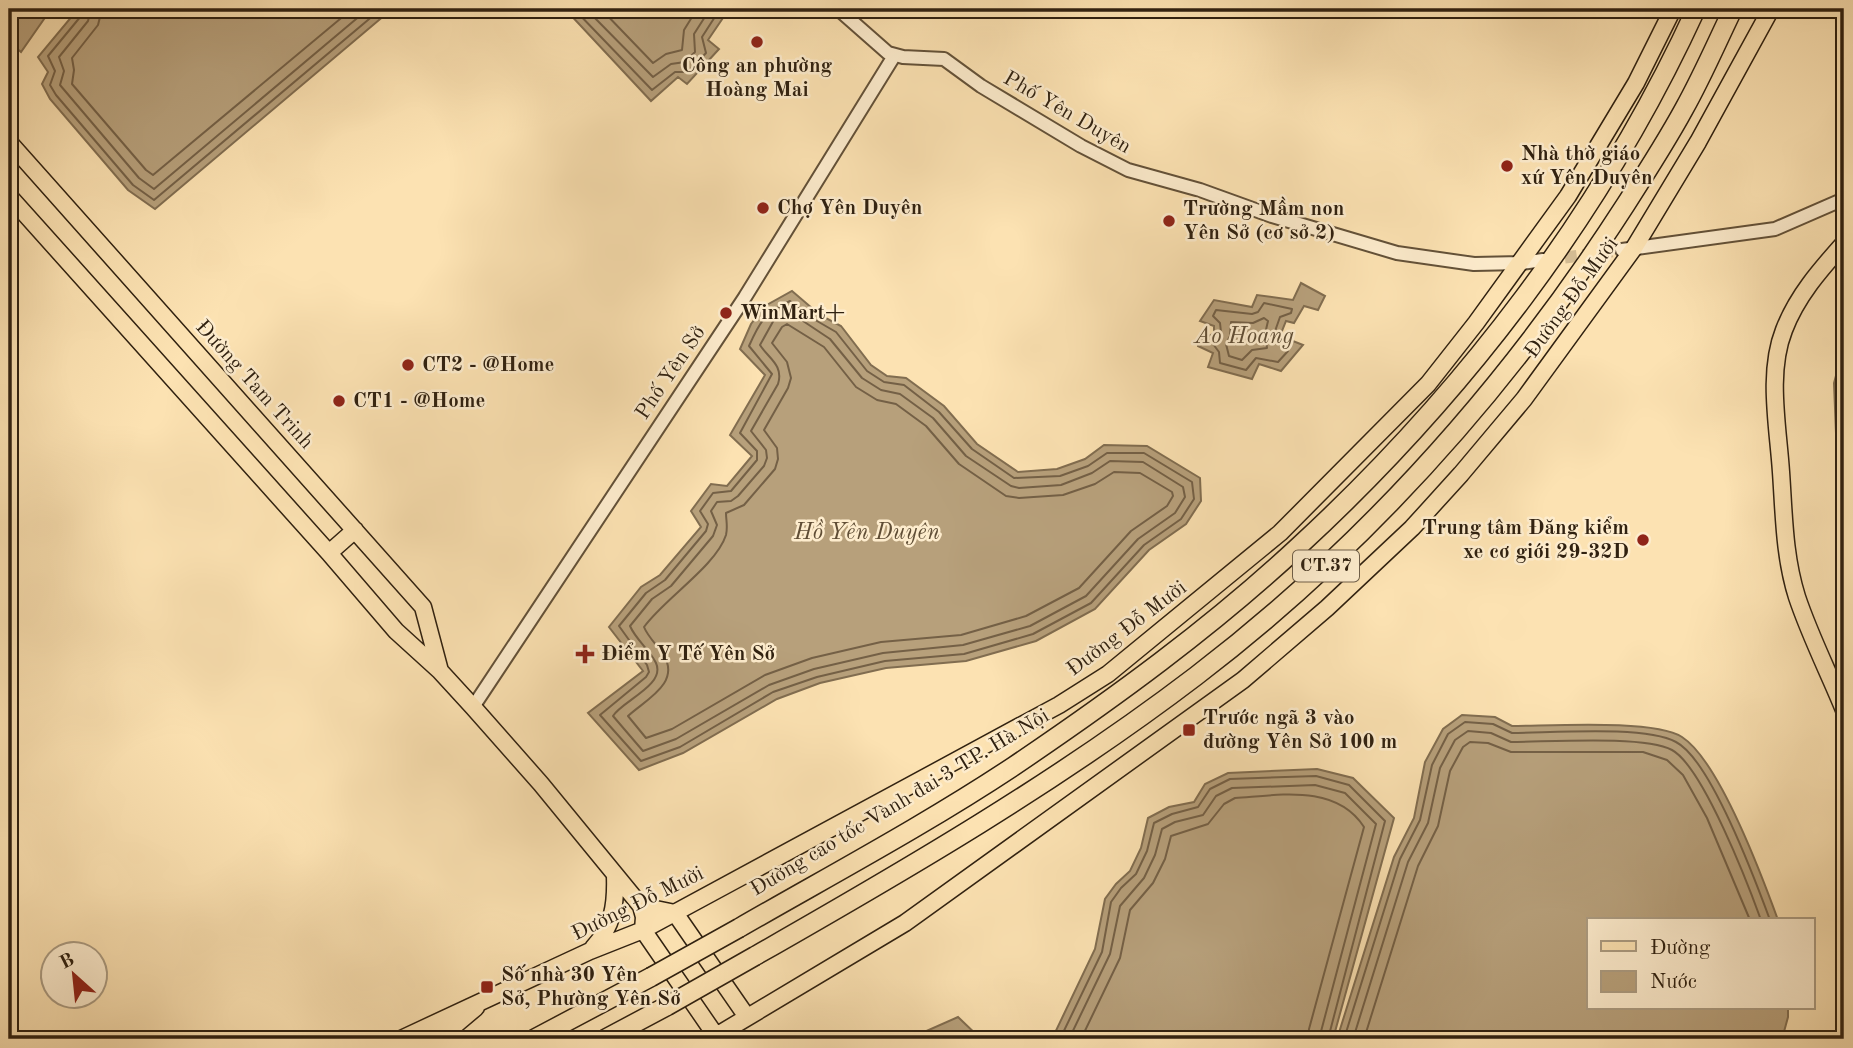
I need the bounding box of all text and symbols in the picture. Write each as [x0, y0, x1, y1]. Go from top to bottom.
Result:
marker: Công an phường Hoàng Mai [749, 34, 765, 50]
place label: Công an phường Hoàng Mai [682, 56, 833, 101]
street label: Phố Yên Duyên [1000, 67, 1135, 158]
place label: Nhà thờ giáo xứ Yên Duyên [1521, 144, 1653, 189]
marker: Nhà thờ giáo xứ Yên Duyên [1499, 158, 1515, 174]
place label: Trường Mầm non Yên Sở (cơ sở 2) [1183, 196, 1344, 244]
place label: Chợ Yên Duyên [777, 198, 922, 219]
marker: Chợ Yên Duyên [755, 200, 771, 216]
marker: Trường Mầm non Yên Sở (cơ sở 2) [1161, 213, 1177, 229]
street label: Đường Đỗ Mười [1520, 233, 1623, 362]
place label: WinMart+ [740, 303, 845, 324]
marker: WinMart+ [718, 305, 734, 321]
street label: Đường Tam Trinh [191, 317, 317, 453]
street label: Phố Yên Sở [631, 322, 710, 423]
water label: Ao Hoang [1192, 325, 1294, 349]
place label: CT2 - @Home [422, 355, 554, 376]
marker: CT2 - @Home [400, 357, 416, 373]
place label: CT1 - @Home [353, 391, 485, 412]
marker: CT1 - @Home [331, 393, 347, 409]
place label: Trung tâm Đăng kiểm xe cơ giới 29-32D [1422, 516, 1629, 563]
water label: Hồ Yên Duyên [793, 519, 940, 545]
marker: Trung tâm Đăng kiểm xe cơ giới 29-32D [1635, 532, 1651, 548]
road number: CT.37 [1293, 551, 1359, 582]
street label: Đường Đỗ Mười [1062, 576, 1191, 681]
place label: Điểm Y Tế Yên Sở [601, 642, 775, 665]
marker: Điểm Y Tế Yên Sở [575, 644, 595, 664]
street label: Đường cao tốc Vành đai 3 TP. Hà Nội [747, 705, 1053, 901]
place label: Trước ngã 3 vào đường Yên Sở 100 m [1203, 708, 1397, 753]
marker: Trước ngã 3 vào đường Yên Sở 100 m [1181, 722, 1197, 738]
street label: Đường Đỗ Mười [568, 861, 707, 945]
legend [1587, 918, 1814, 1010]
text: Đường [1650, 938, 1711, 959]
north arrow [38, 940, 108, 1010]
text: B [57, 951, 78, 974]
place label: Số nhà 30 Yên Sở, Phường Yên Sở [501, 964, 681, 1010]
text: Nước [1650, 972, 1697, 993]
marker: Số nhà 30 Yên Sở, Phường Yên Sở [479, 979, 495, 995]

